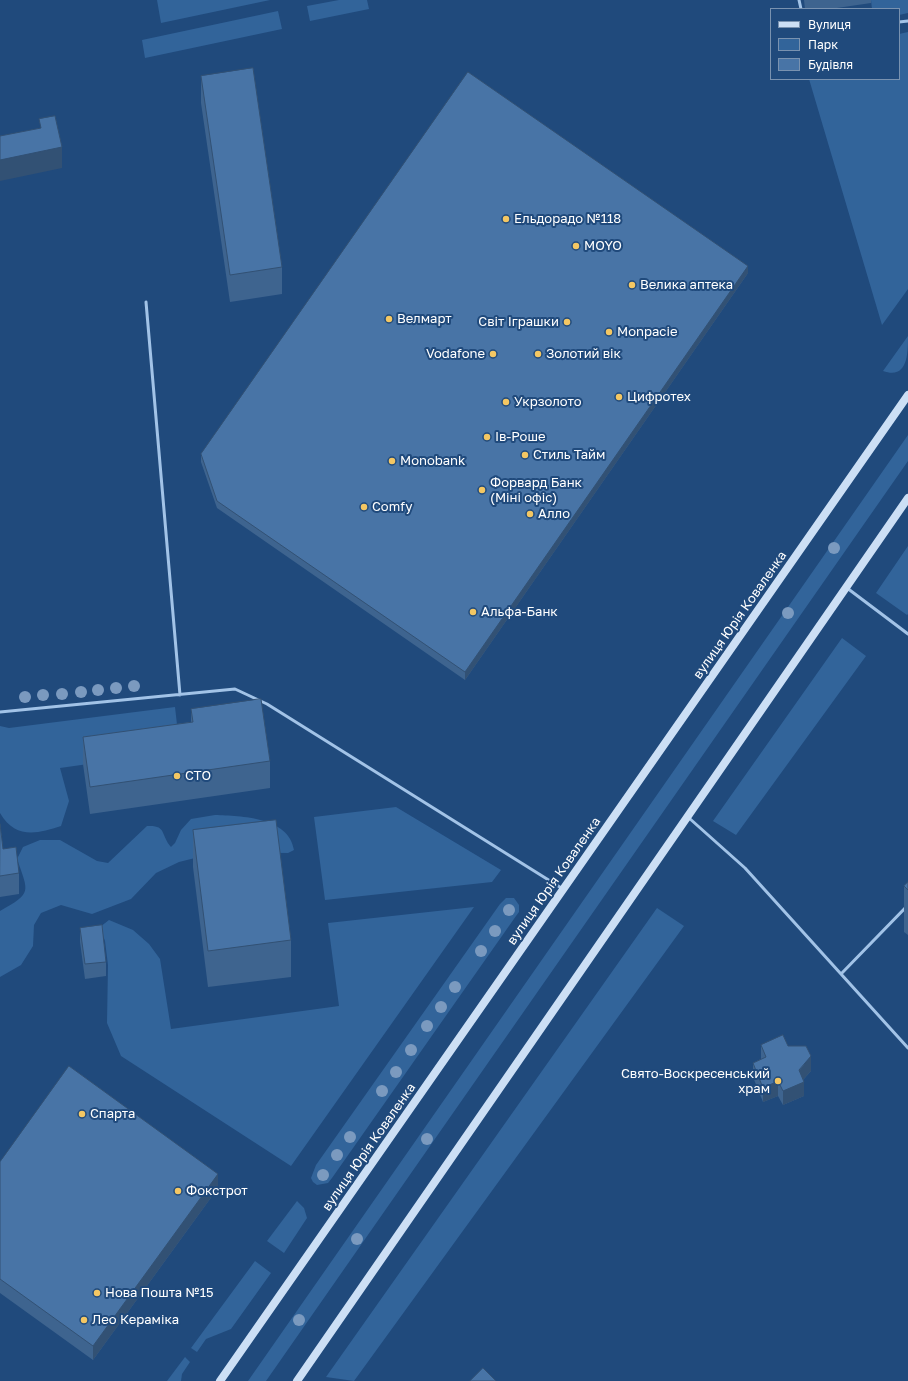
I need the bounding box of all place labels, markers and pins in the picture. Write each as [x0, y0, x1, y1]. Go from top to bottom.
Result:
place label: Ельдорадо №118 [514, 211, 621, 227]
marker: Ельдорадо №118 [501, 214, 511, 224]
place label: MOYO [584, 238, 622, 254]
marker: MOYO [571, 241, 581, 251]
place label: Велика аптека [640, 277, 733, 293]
marker: Велика аптека [627, 280, 637, 290]
place label: Велмарт [397, 311, 452, 327]
marker: Велмарт [384, 314, 394, 324]
place label: Світ Іграшки [478, 314, 559, 330]
marker: Світ Іграшки [562, 317, 572, 327]
place label: Monpacie [617, 324, 677, 340]
marker: Monpacie [604, 327, 614, 337]
place label: Vodafone [426, 346, 485, 362]
place label: Золотий вік [546, 346, 621, 362]
marker: Vodafone [488, 349, 498, 359]
marker: Золотий вік [533, 349, 543, 359]
place label: Цифротех [627, 389, 691, 405]
marker: Цифротех [614, 392, 624, 402]
place label: Укрзолото [514, 394, 581, 410]
marker: Укрзолото [501, 397, 511, 407]
place label: Ів-Роше [495, 429, 545, 445]
marker: Ів-Роше [482, 432, 492, 442]
place label: Стиль Тайм [533, 447, 605, 463]
marker: Стиль Тайм [520, 450, 530, 460]
place label: Monobank [400, 453, 465, 469]
marker: Monobank [387, 456, 397, 466]
place label: Форвард Банк (Міні офіс) [490, 475, 582, 506]
marker: Форвард Банк (Міні офіс) [477, 485, 487, 495]
place label: Comfy [372, 499, 412, 515]
marker: Comfy [359, 502, 369, 512]
place label: Алло [538, 506, 570, 522]
marker: Алло [525, 509, 535, 519]
place label: Альфа-Банк [481, 604, 558, 620]
marker: Альфа-Банк [468, 607, 478, 617]
place label: СТО [185, 768, 211, 784]
marker: СТО [172, 771, 182, 781]
place label: Свято-Воскресенський храм [621, 1066, 770, 1097]
marker: Свято-Воскресенський храм [773, 1076, 783, 1086]
place label: Спарта [90, 1106, 135, 1122]
marker: Спарта [77, 1109, 87, 1119]
place label: Фокстрот [186, 1183, 248, 1199]
marker: Фокстрот [173, 1186, 183, 1196]
place label: Нова Пошта №15 [105, 1285, 213, 1301]
marker: Нова Пошта №15 [92, 1288, 102, 1298]
place label: Лео Кераміка [92, 1312, 179, 1328]
marker: Лео Кераміка [79, 1315, 89, 1325]

